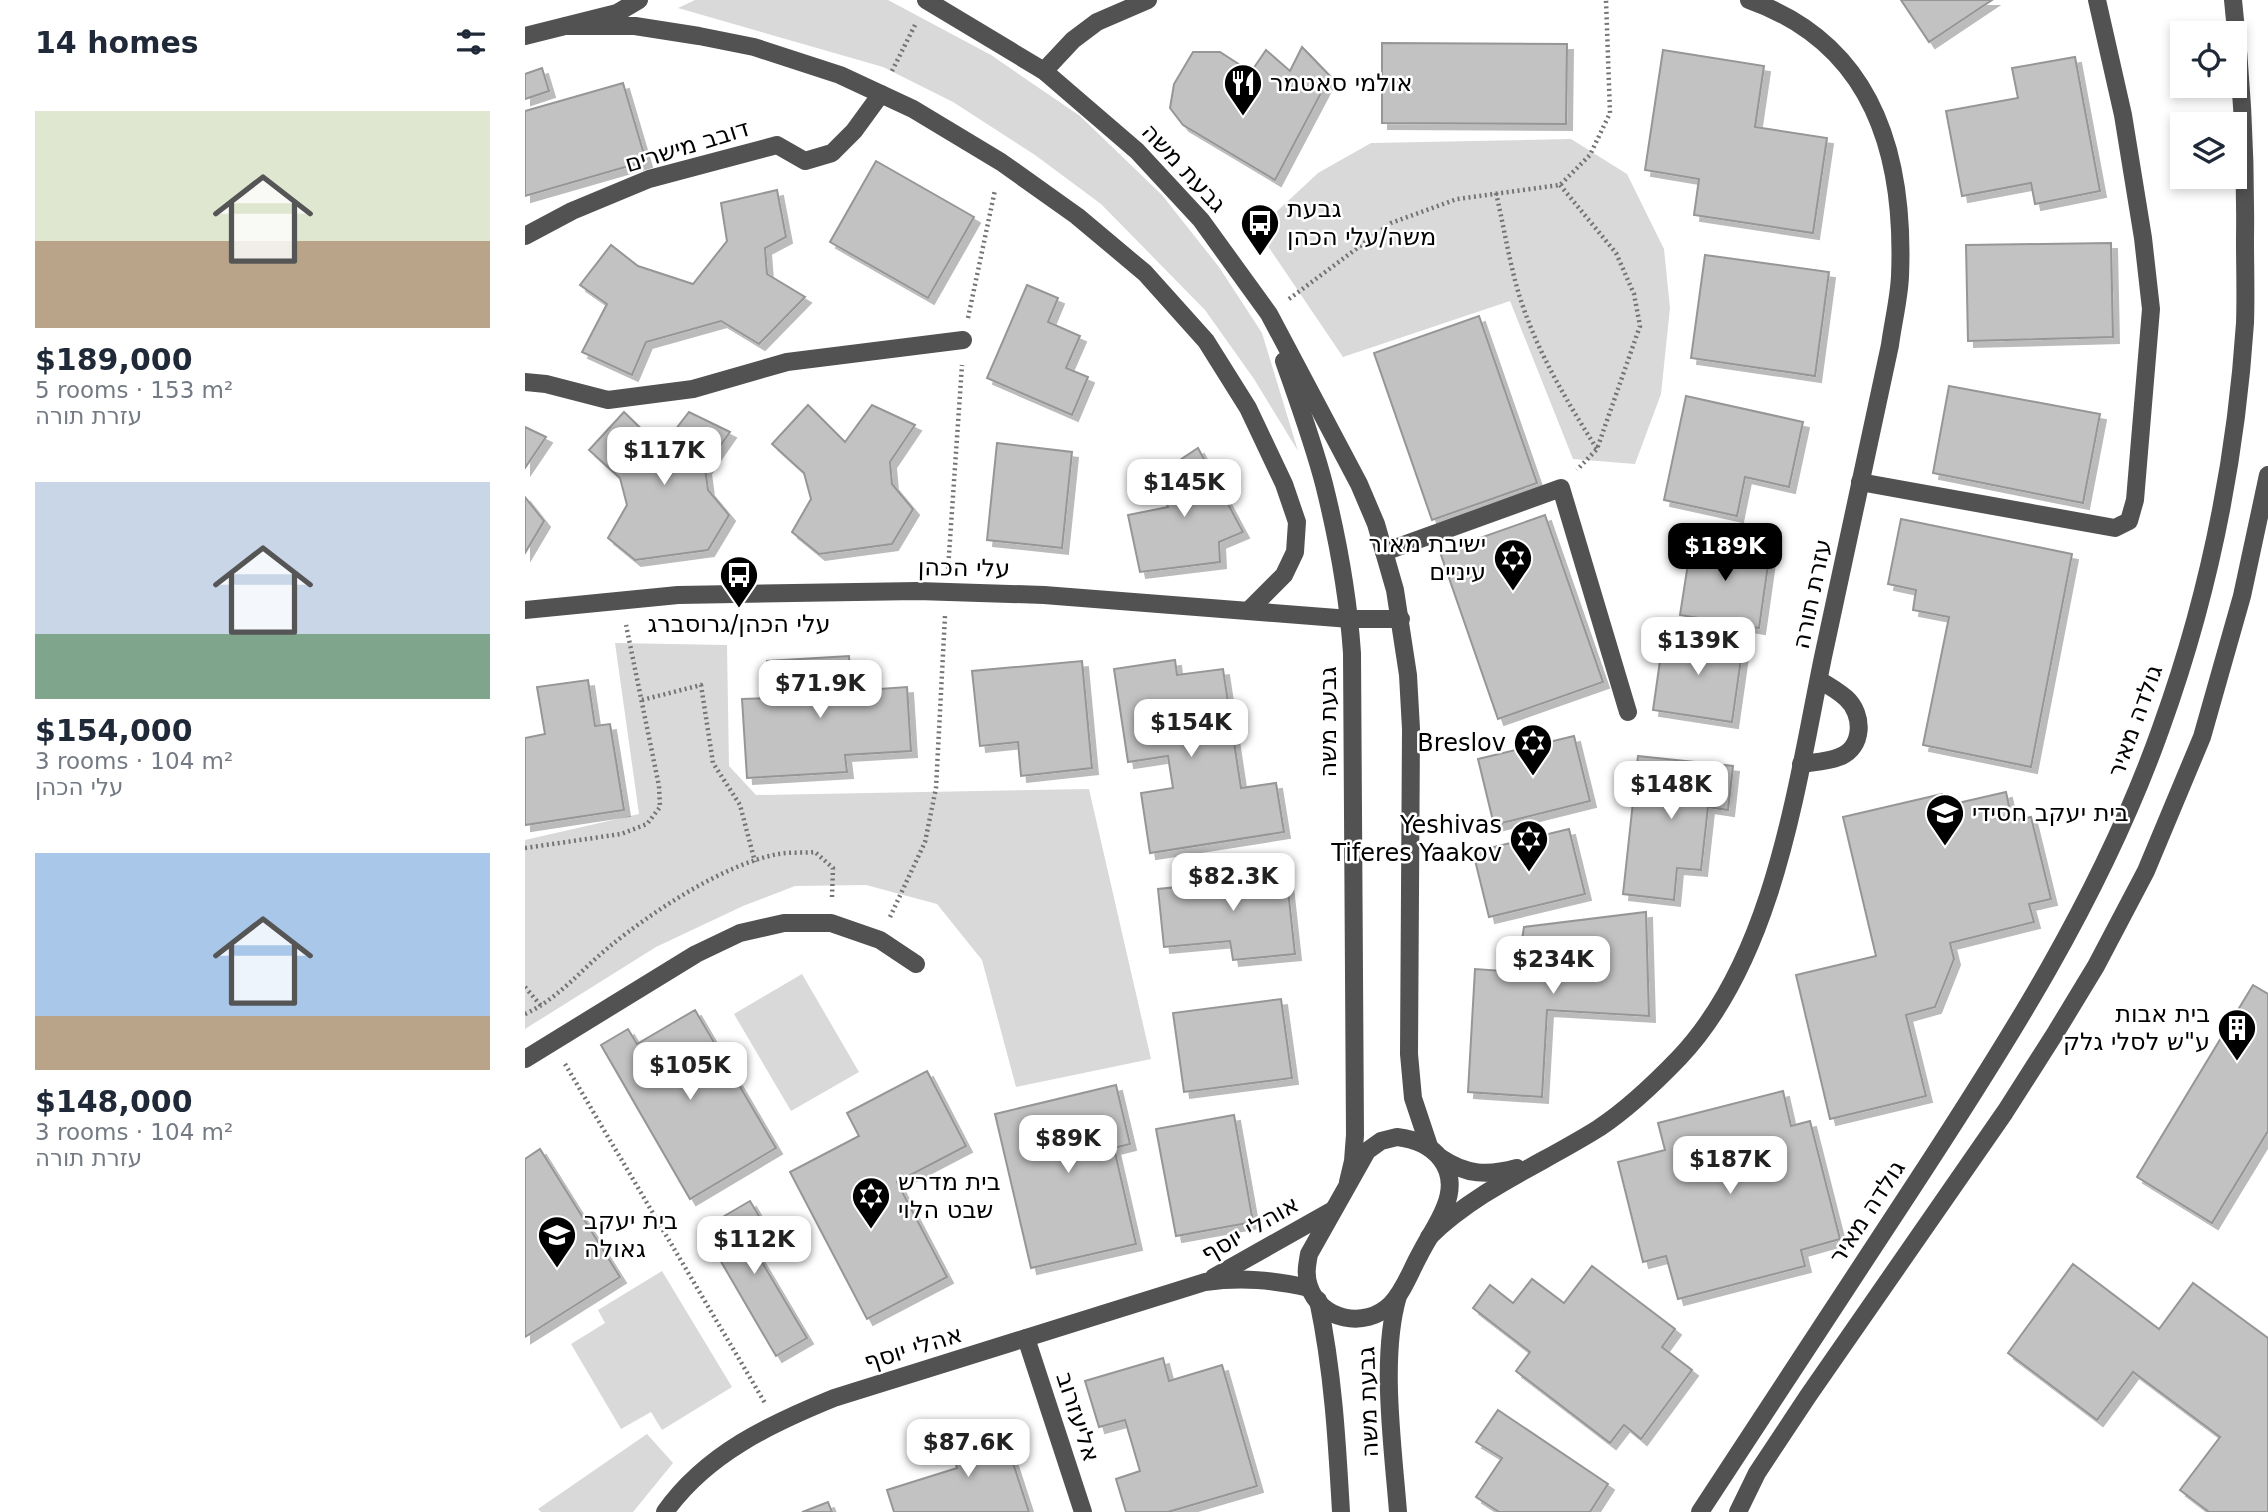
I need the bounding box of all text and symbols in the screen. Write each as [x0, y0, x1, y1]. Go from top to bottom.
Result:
map controls [2170, 21, 2247, 189]
button: locate [2170, 21, 2247, 98]
icon: filters [452, 23, 490, 61]
text: 14 homes [35, 25, 199, 60]
restaurant icon: אולמי סאטמר [1222, 62, 1264, 117]
place label: אולמי סאטמר [1270, 69, 1413, 97]
button: layers [2170, 112, 2247, 189]
street label: דובב מישרים [621, 114, 753, 178]
street label: גבעת משה [1136, 118, 1232, 218]
icon: home [200, 156, 326, 282]
place label: גבעת משה/עלי הכהן [1287, 195, 1436, 251]
bus stop icon: גבעת משה/עלי הכהן [1239, 202, 1281, 257]
text: $189,000 [35, 342, 193, 377]
text: 5 rooms · 153 m² [35, 377, 233, 403]
text: עזרת תורה [35, 403, 142, 429]
pin: $117K [615, 428, 713, 487]
text: $117K [623, 437, 705, 463]
pin: $145K [1135, 460, 1233, 519]
text: $145K [1143, 469, 1225, 495]
pin: $189K [1676, 524, 1774, 583]
icon: home [200, 527, 326, 653]
place label: ישיבת מאור עיניים [1369, 530, 1486, 586]
text: $189K [1684, 533, 1766, 559]
street label: עזרת תורה [1787, 536, 1837, 652]
synagogue icon: ישיבת מאור עיניים [1492, 537, 1534, 592]
street label: עלי הכהן [918, 553, 1010, 583]
bus stop icon: עלי הכהן/גרוסברג [718, 554, 760, 609]
place label: עלי הכהן/גרוסברג [647, 610, 831, 638]
pin: $139K [1649, 618, 1747, 677]
text: $139K [1657, 627, 1739, 653]
pin: $71.9K [763, 660, 877, 720]
street label: גולדה מאיר [2102, 661, 2168, 781]
street label: גבעת משה [1314, 666, 1342, 778]
text: $71.9K [775, 670, 865, 696]
pin: $154K [1142, 700, 1240, 759]
text: $154K [1150, 709, 1232, 735]
text: $154,000 [35, 713, 193, 748]
synagogue icon: Breslov [1512, 722, 1554, 777]
place label: Breslov [1417, 729, 1506, 757]
text: 3 rooms · 104 m² [35, 748, 233, 774]
pin: $148K [1622, 762, 1720, 821]
text: $148K [1630, 771, 1712, 797]
text: עלי הכהן [35, 774, 123, 800]
school or university icon: בית יעקב חסידי [1924, 792, 1966, 847]
place label: בית יעקב חסידי [1972, 799, 2129, 827]
place label: Yeshivas Tiferes Yaakov [1330, 811, 1502, 867]
synagogue icon: Yeshivas Tiferes Yaakov [1508, 818, 1550, 873]
pin: $82.3K [1176, 853, 1290, 913]
text: $82.3K [1188, 863, 1278, 889]
icon: home [200, 898, 326, 1024]
pin: $234K [1504, 936, 1602, 996]
text: $234K [1512, 946, 1594, 972]
place label: בית אבות ע"ש לסלי גלק [2063, 1000, 2210, 1056]
building icon: בית אבות ע"ש לסלי גלק [2216, 1007, 2258, 1062]
pin: $105K [641, 1042, 739, 1102]
text: $105K [649, 1052, 731, 1078]
text: $148,000 [35, 1084, 193, 1119]
pin: $89K [1027, 1116, 1109, 1175]
text: 3 rooms · 104 m² [35, 1119, 233, 1145]
text: $89K [1035, 1125, 1101, 1151]
pin: $187K [1681, 1136, 1779, 1196]
text: עזרת תורה [35, 1145, 142, 1171]
text: $187K [1689, 1146, 1771, 1172]
street label: גולדה מאיר [1823, 1155, 1911, 1269]
place label: בית מדרש שבט הלוי [898, 1168, 1001, 1224]
synagogue icon: בית מדרש שבט הלוי [850, 1175, 892, 1230]
street label: אוהלי יוסף [1196, 1190, 1304, 1268]
place label: בית יעקב גאולה [584, 1207, 678, 1263]
school or university icon: בית יעקב גאולה [536, 1214, 578, 1269]
pin: $112K [705, 1216, 803, 1276]
text: $112K [713, 1226, 795, 1252]
street label: אהלי יוסף [861, 1320, 965, 1376]
street label: גבעת משה [1352, 1346, 1384, 1458]
street label: אליעזרוב [1050, 1369, 1106, 1465]
pin: $87.6K [911, 1420, 1025, 1479]
text: $87.6K [923, 1429, 1013, 1455]

